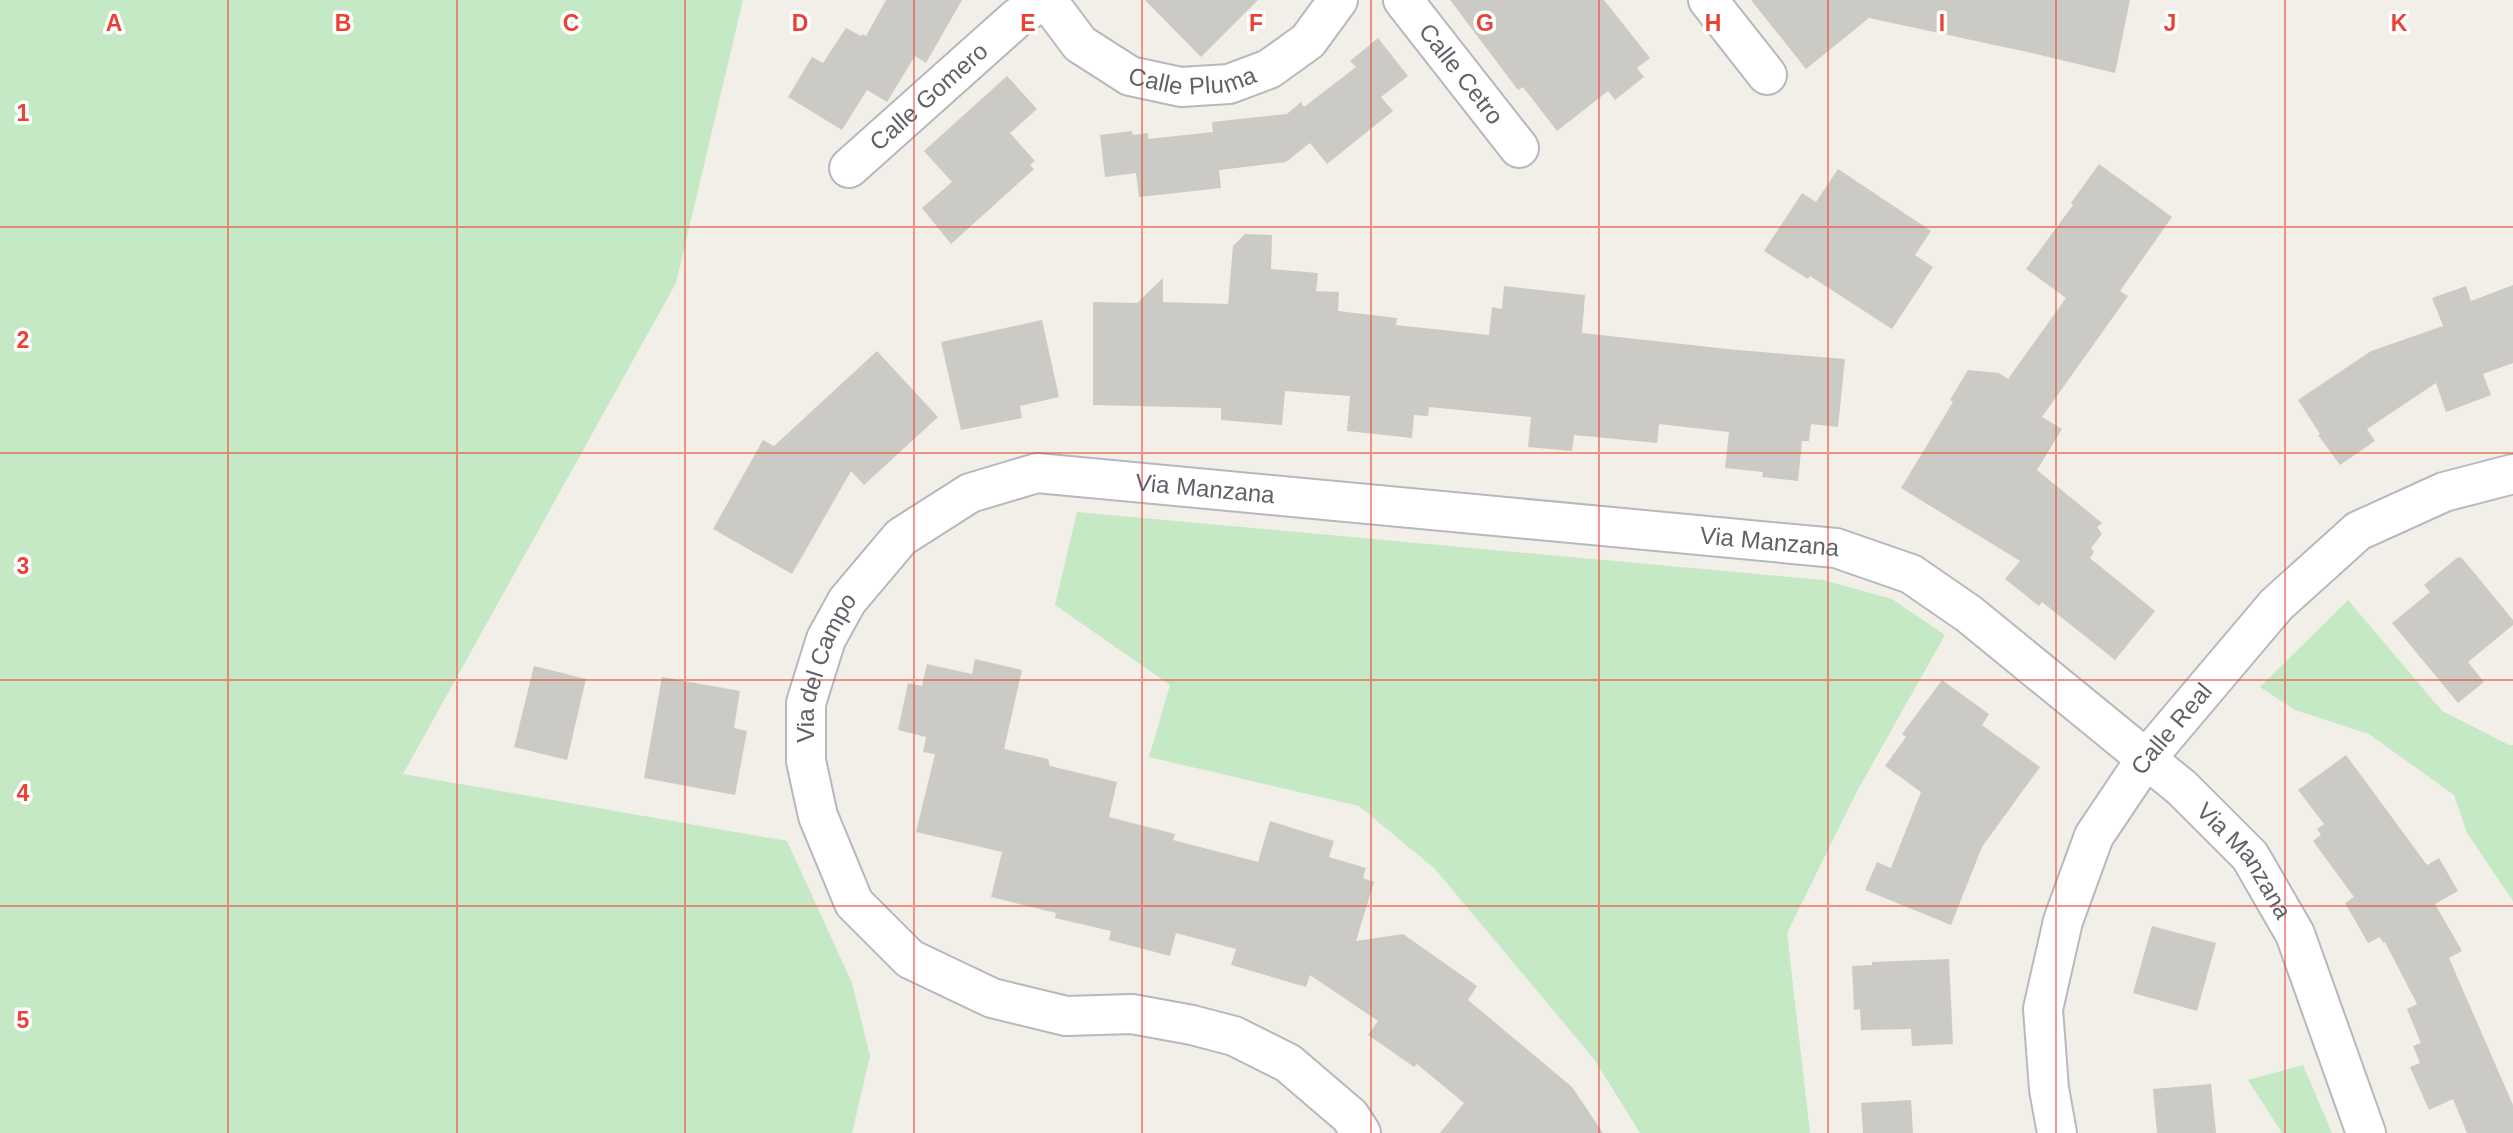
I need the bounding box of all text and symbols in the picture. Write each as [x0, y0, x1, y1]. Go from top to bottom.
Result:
text: A [106, 10, 122, 36]
text: B [335, 10, 351, 36]
text: C [563, 10, 579, 36]
text: D [792, 10, 808, 36]
text: E [1020, 10, 1036, 36]
text: F [1249, 10, 1263, 36]
text: G [1476, 10, 1494, 36]
text: H [1705, 10, 1721, 36]
text: I [1939, 10, 1945, 36]
text: J [2164, 10, 2176, 36]
text: K [2391, 10, 2408, 36]
street label: Calle Cetro [1414, 18, 1509, 129]
street label: Calle Gomero [864, 37, 993, 156]
street label: Calle Pluma [1126, 61, 1260, 100]
text: 1 [17, 100, 30, 126]
text: 2 [17, 327, 29, 353]
street label: Via Manzana [1134, 468, 1277, 508]
street label: Via Manzana [1699, 521, 1841, 561]
text: 3 [17, 553, 29, 579]
street label: Via del Campo [792, 587, 861, 743]
street label: Calle Real [2125, 677, 2217, 779]
text: 4 [17, 780, 30, 806]
street label: Via Manzana [2192, 797, 2297, 924]
text: 5 [17, 1007, 30, 1033]

